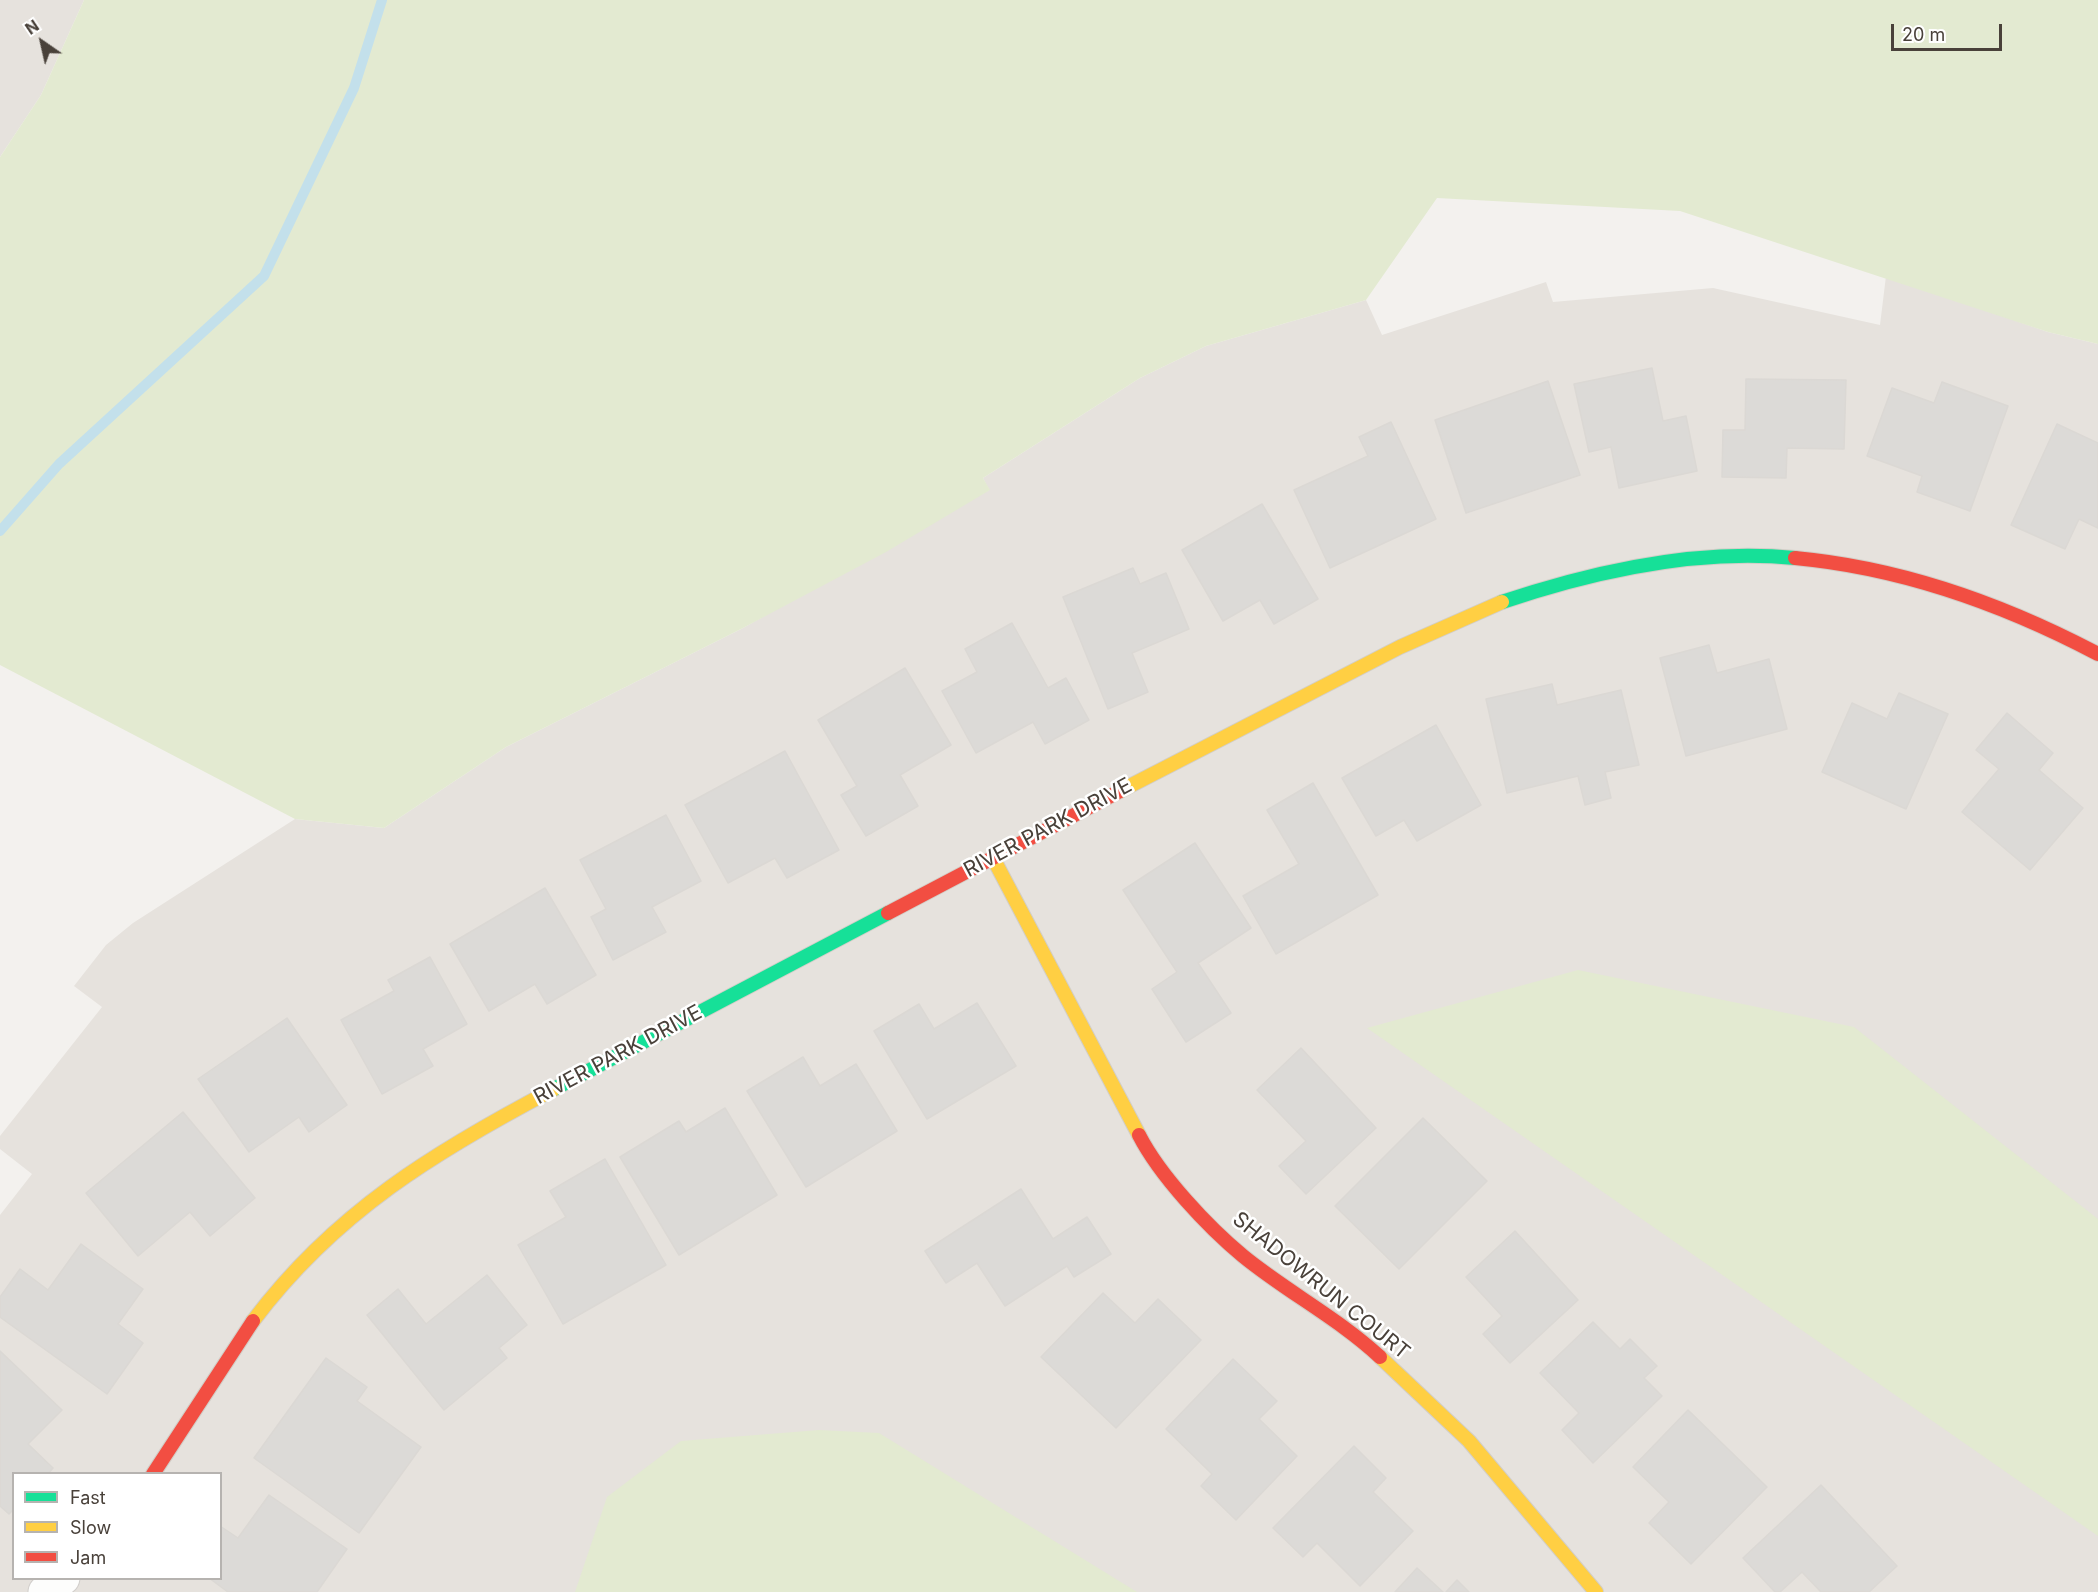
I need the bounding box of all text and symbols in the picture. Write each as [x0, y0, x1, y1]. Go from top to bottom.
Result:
north arrow [12, 12, 72, 72]
scale bar [1894, 12, 2005, 50]
text: N [21, 15, 43, 39]
text: 20 m [1902, 24, 1945, 45]
street label: RIVER PARK DRIVE [960, 773, 1136, 883]
street label: RIVER PARK DRIVE [530, 1000, 706, 1110]
street label: SHADOWRUN COURT [1227, 1207, 1415, 1365]
legend [12, 1472, 222, 1580]
text: Fast [70, 1487, 106, 1508]
text: Slow [70, 1517, 111, 1538]
text: Jam [70, 1547, 106, 1568]

